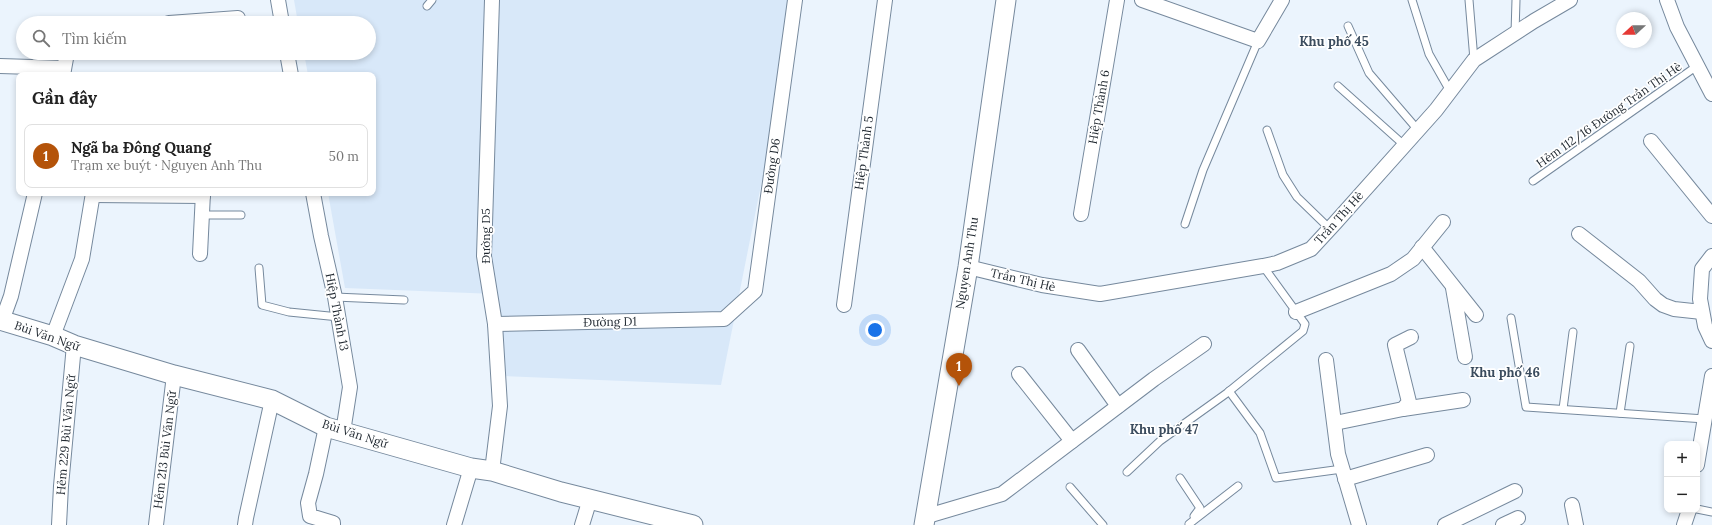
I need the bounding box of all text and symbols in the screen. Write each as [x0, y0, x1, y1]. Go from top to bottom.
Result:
north arrow [1616, 12, 1652, 48]
search box [16, 16, 376, 60]
icon: search [30, 27, 52, 49]
text: Tìm kiếm [62, 29, 127, 48]
district label: Khu phố 45 [1299, 33, 1369, 50]
street label: Hẻm 112/16 Đường Trần Thị Hè [1533, 58, 1685, 171]
street label: Hiệp Thành 6 [1085, 69, 1112, 145]
text: Gần đây [32, 87, 97, 109]
street label: Hiệp Thành 5 [851, 115, 876, 191]
street label: Đường D6 [760, 137, 783, 195]
text: Ngã ba Đông Quang [71, 138, 211, 157]
text: 1 [43, 148, 49, 165]
text: 50 m [329, 148, 359, 165]
text: Trạm xe buýt · Nguyen Anh Thu [71, 157, 262, 174]
street label: Trần Thị Hè [1311, 188, 1367, 247]
street label: Đường D5 [478, 208, 493, 264]
street label: Nguyen Anh Thu [952, 216, 981, 310]
street label: Trần Thị Hè [989, 265, 1058, 294]
street label: Hiệp Thành 13 [323, 272, 352, 353]
street label: Đường D1 [583, 314, 637, 329]
street label: Bùi Văn Ngữ [13, 317, 83, 354]
your location [865, 320, 885, 340]
pin: 1 [946, 353, 972, 386]
district label: Khu phố 46 [1470, 364, 1540, 381]
street label: Hẻm 229 Bùi Văn Ngữ [53, 373, 78, 496]
street label: Hẻm 213 Bùi Văn Ngữ [150, 389, 179, 510]
street label: Bùi Văn Ngữ [320, 416, 391, 451]
district label: Khu phố 47 [1130, 421, 1198, 438]
map controls [1664, 441, 1700, 513]
button: + [1664, 441, 1700, 477]
button: − [1664, 477, 1700, 513]

